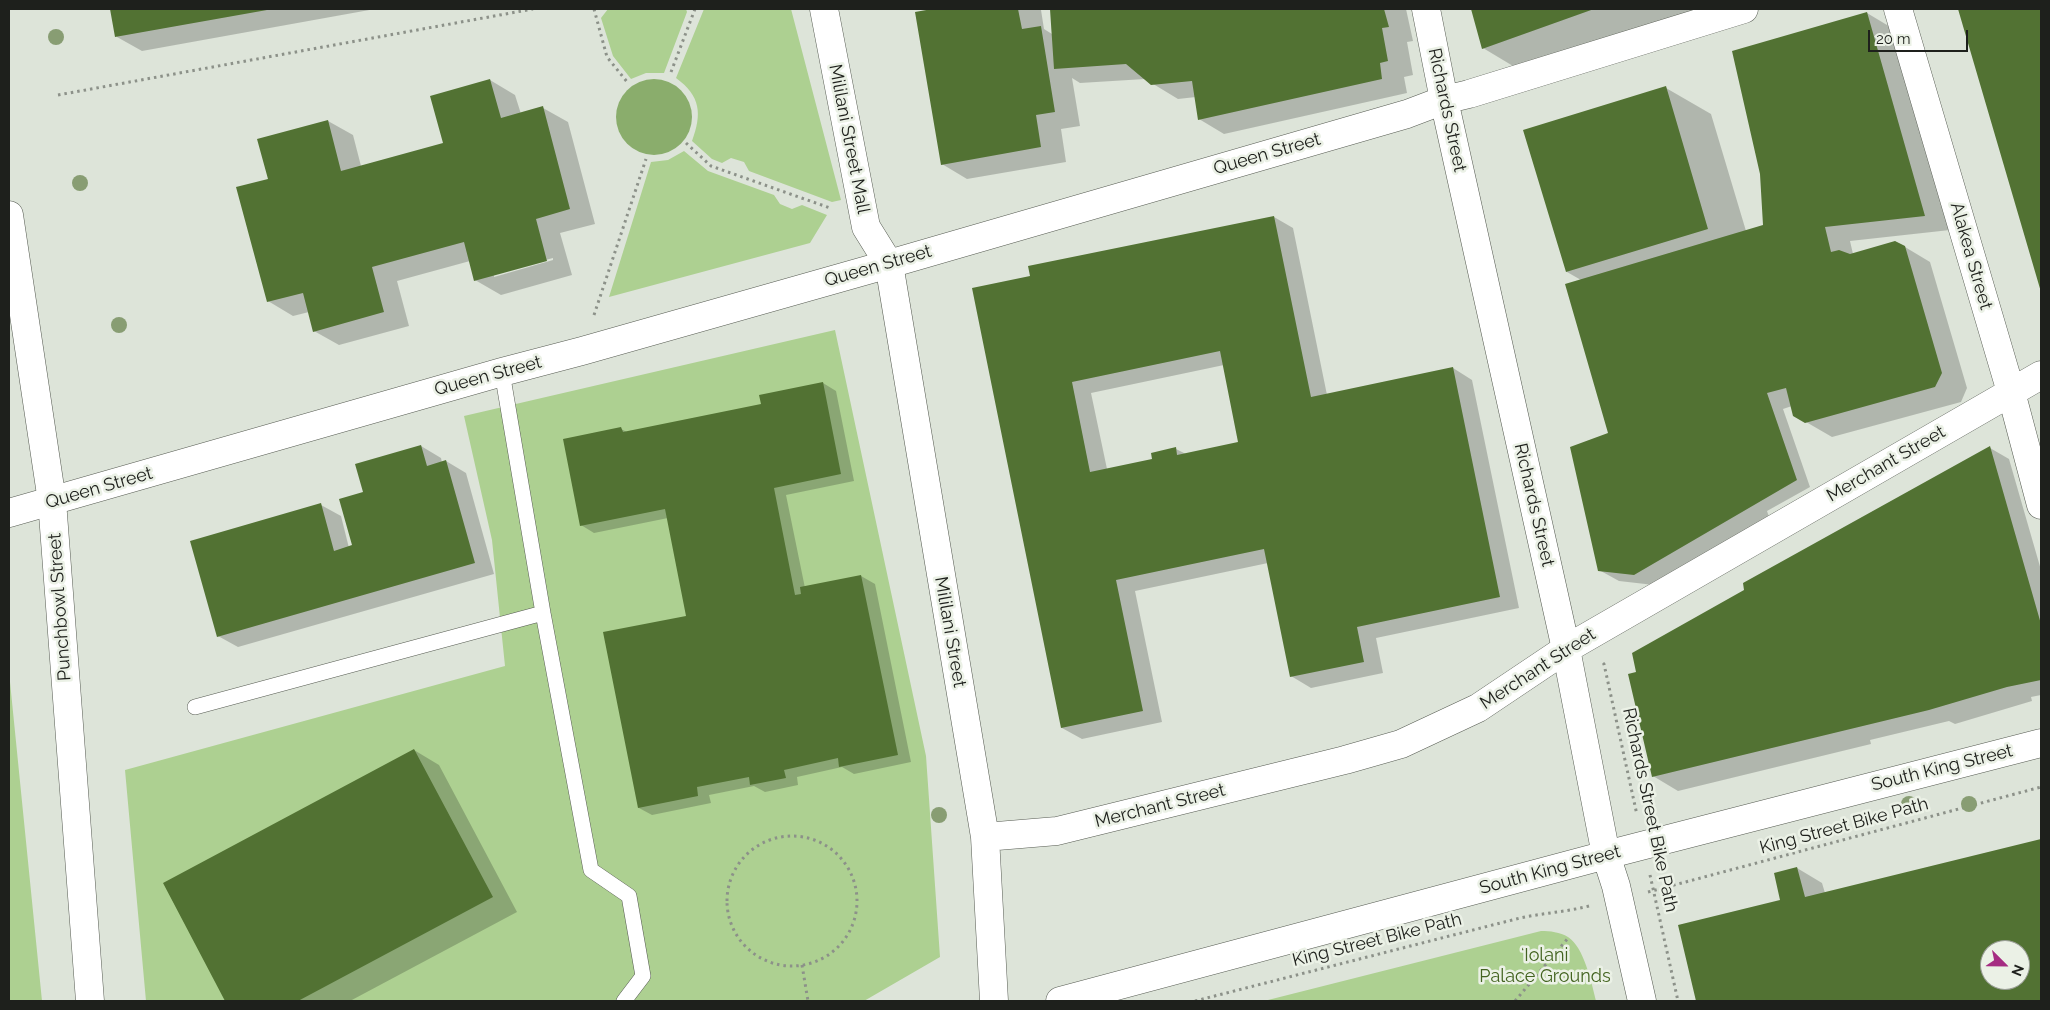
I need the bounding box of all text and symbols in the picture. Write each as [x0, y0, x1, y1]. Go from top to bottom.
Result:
scale bar [1870, 20, 1970, 52]
text: 20 m [1876, 30, 1911, 48]
street label: Richards Street [1423, 46, 1471, 174]
street label: Mililani Street Mall [824, 62, 874, 216]
street label: Queen Street [1211, 128, 1323, 180]
street label: Alakea Street [1945, 200, 1997, 312]
street label: Queen Street [822, 240, 934, 292]
street label: Queen Street [432, 351, 544, 401]
street label: Merchant Street [1823, 421, 1949, 507]
street label: Richards Street [1509, 441, 1559, 569]
street label: Queen Street [43, 462, 155, 514]
street label: Punchbowl Street [44, 532, 76, 682]
street label: Mililani Street [930, 575, 970, 689]
street label: Merchant Street [1476, 624, 1600, 714]
street label: Richards Street Bike Path [1618, 706, 1682, 914]
street label: South King Street [1869, 740, 2015, 796]
street label: Merchant Street [1093, 779, 1227, 833]
street label: King Street Bike Path [1757, 793, 1931, 859]
street label: South King Street [1477, 841, 1623, 899]
street label: King Street Bike Path [1290, 909, 1464, 971]
north arrow [1980, 940, 2030, 990]
park label: ʻIolani Palace Grounds [1479, 945, 1611, 988]
text: N [2008, 962, 2027, 979]

